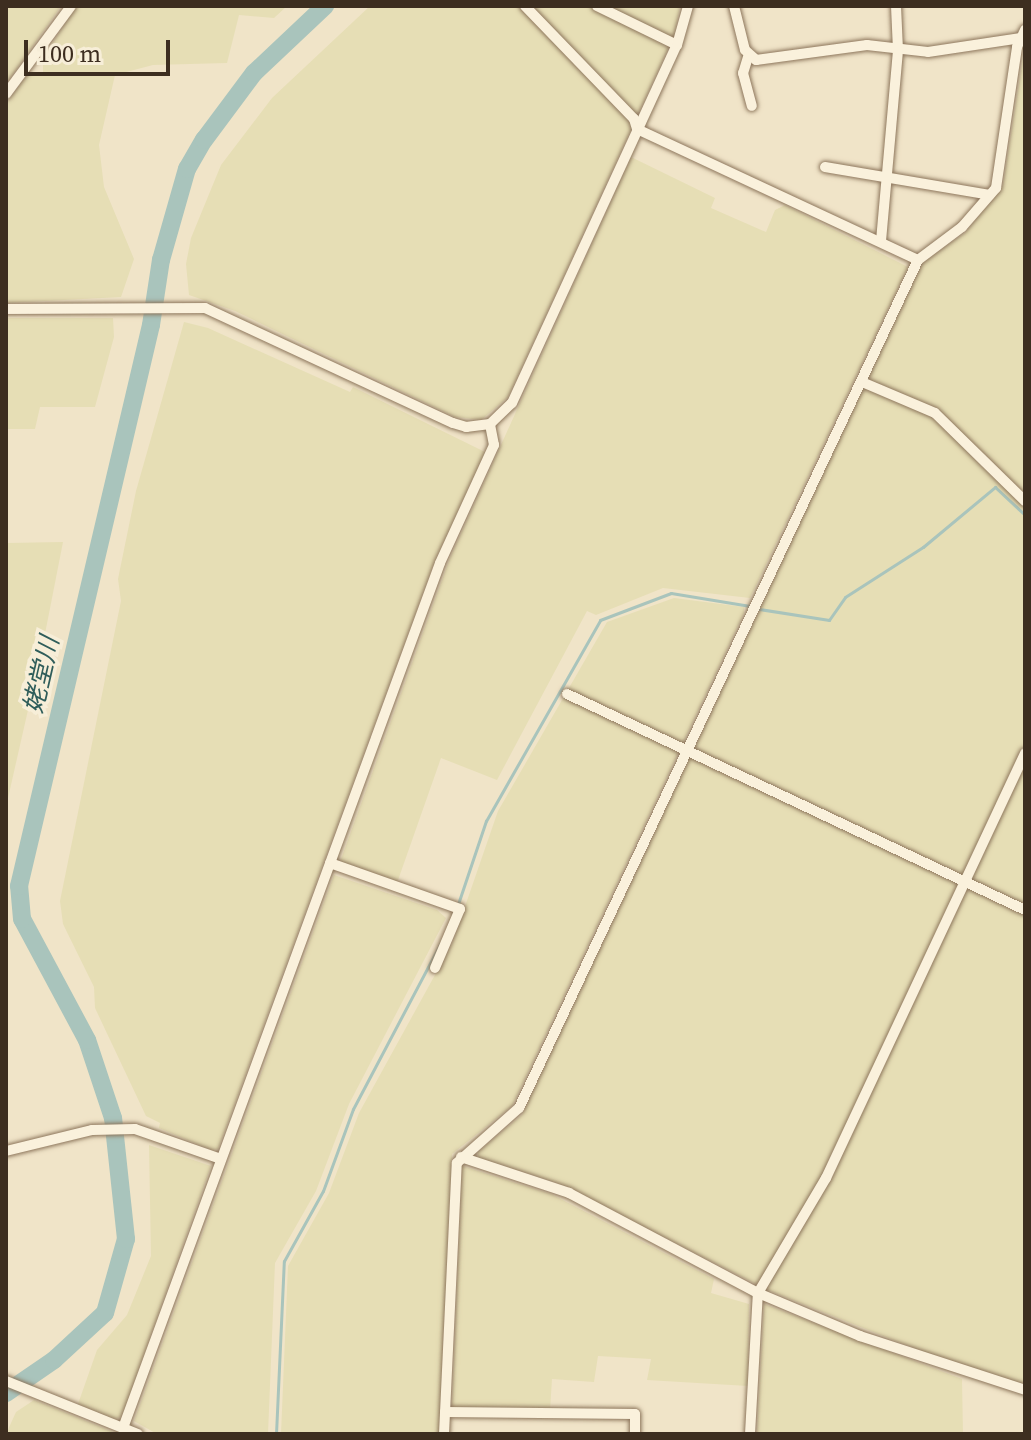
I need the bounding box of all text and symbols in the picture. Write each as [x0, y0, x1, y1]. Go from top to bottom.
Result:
scale bar [28, 24, 174, 74]
text: 100 m [38, 37, 101, 70]
water label: 姥堂川 [18, 633, 66, 717]

